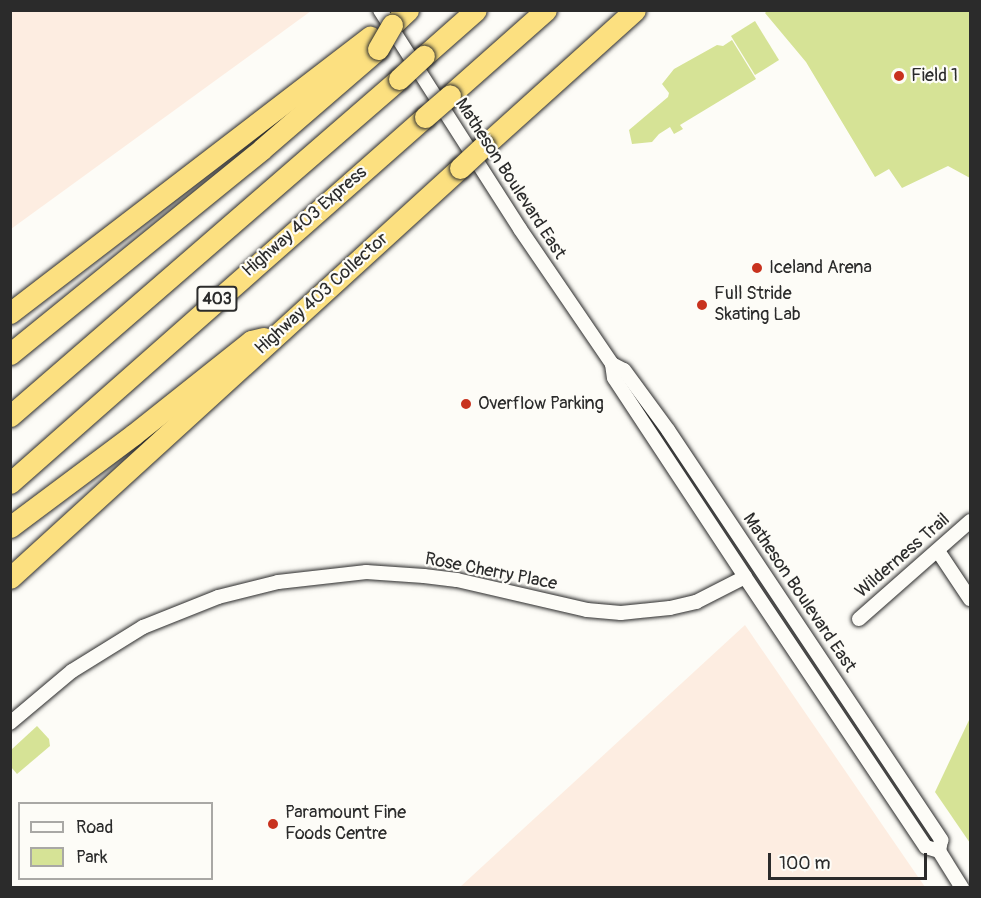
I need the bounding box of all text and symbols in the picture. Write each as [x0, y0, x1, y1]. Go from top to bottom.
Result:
place label: Field 1 [911, 65, 958, 87]
marker: Field 1 [892, 69, 906, 83]
street label: Matheson Boulevard East [450, 95, 570, 263]
street label: Highway 403 Express [238, 162, 372, 282]
street label: Highway 403 Collector [251, 229, 393, 359]
place label: Iceland Arena [769, 257, 872, 279]
marker: Iceland Arena [750, 261, 764, 275]
place label: Full Stride Skating Lab [714, 284, 801, 326]
road number: 403 [196, 286, 238, 312]
marker: Full Stride Skating Lab [695, 298, 709, 312]
place label: Overflow Parking [478, 393, 604, 415]
marker: Overflow Parking [459, 397, 473, 411]
street label: Matheson Boulevard East [738, 509, 860, 677]
street label: Wilderness Trail [851, 509, 955, 603]
street label: Rose Cherry Place [423, 549, 559, 595]
legend [18, 802, 213, 880]
place label: Paramount Fine Foods Centre [285, 803, 406, 846]
text: Road [76, 816, 113, 839]
marker: Paramount Fine Foods Centre [266, 817, 280, 831]
scale bar [771, 841, 930, 879]
text: Park [76, 846, 108, 869]
text: 100 m [779, 852, 831, 875]

